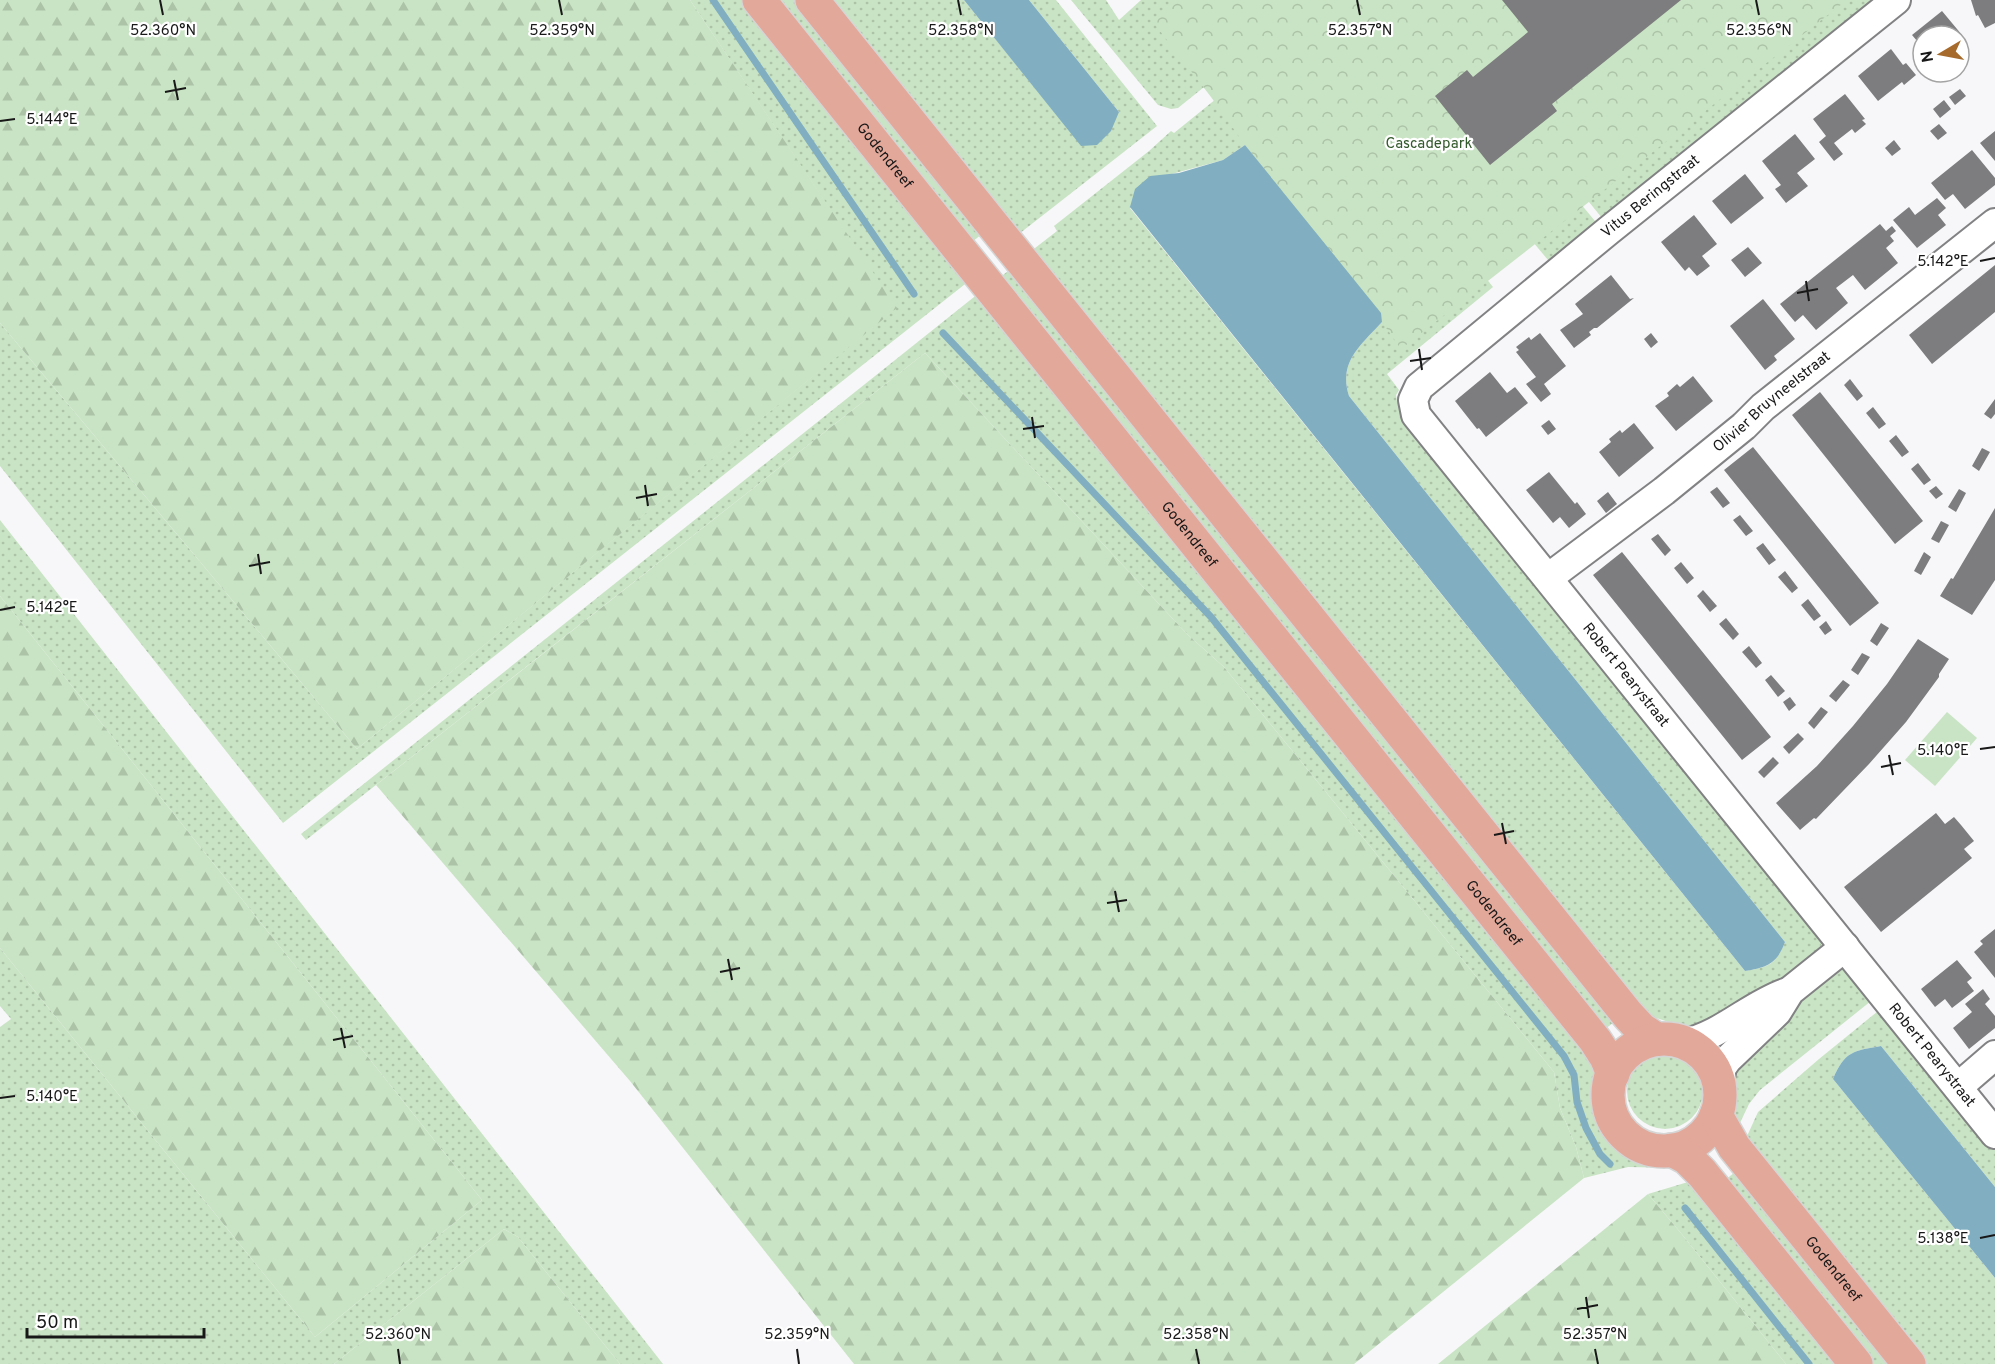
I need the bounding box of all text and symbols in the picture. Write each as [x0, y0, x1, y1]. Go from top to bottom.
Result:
text: 52.360°N [130, 22, 196, 41]
text: 52.359°N [529, 22, 595, 41]
text: 52.358°N [928, 22, 994, 41]
text: 52.357°N [1328, 22, 1392, 41]
text: 52.356°N [1726, 22, 1792, 41]
north arrow [1911, 24, 1971, 84]
text: N [1917, 49, 1939, 64]
text: 5.144°E [26, 111, 78, 130]
street label: Godendreef [852, 119, 917, 193]
park label: Cascadepark [1385, 135, 1473, 154]
street label: Vitus Beringstraat [1598, 151, 1704, 243]
text: 5.142°E [1917, 253, 1969, 272]
street label: Olivier Bruyneelstraat [1709, 347, 1835, 457]
street label: Godendreef [1157, 498, 1221, 572]
text: 5.142°E [26, 599, 78, 618]
street label: Robert Pearystraat [1578, 619, 1673, 731]
text: 5.140°E [1917, 742, 1969, 761]
street label: Godendreef [1461, 877, 1526, 950]
street label: Robert Pearystraat [1884, 999, 1979, 1111]
text: 5.140°E [26, 1088, 78, 1107]
text: 5.138°E [1917, 1230, 1969, 1249]
street label: Godendreef [1800, 1233, 1865, 1306]
scale bar [27, 1301, 204, 1339]
text: 50 m [36, 1312, 78, 1335]
text: 52.360°N [365, 1326, 431, 1345]
text: 52.359°N [764, 1326, 830, 1345]
text: 52.358°N [1163, 1326, 1229, 1345]
text: 52.357°N [1563, 1326, 1627, 1345]

